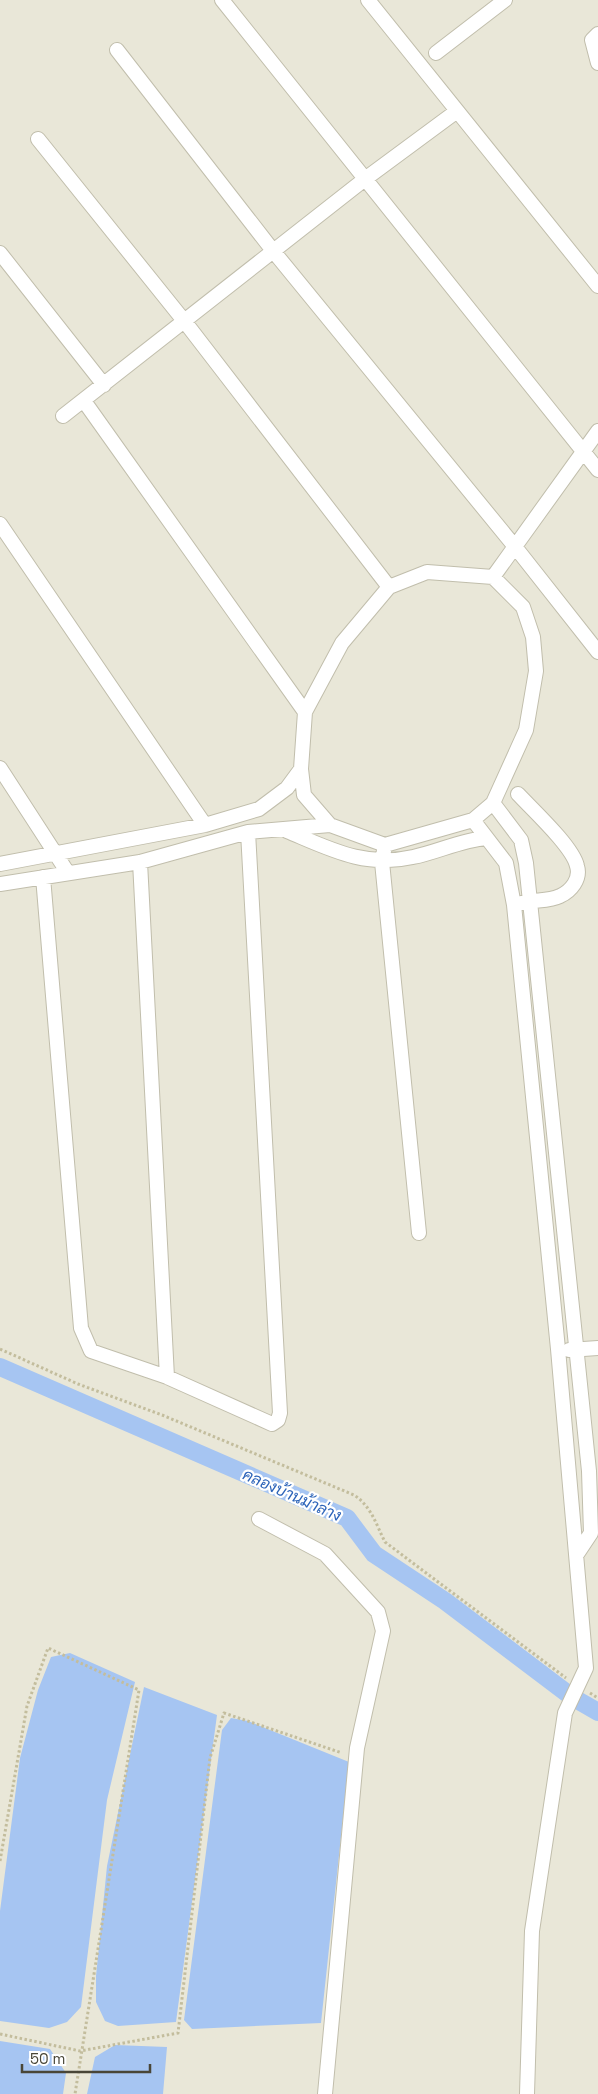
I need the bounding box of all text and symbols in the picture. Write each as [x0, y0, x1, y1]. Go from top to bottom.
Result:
water label: คลองบ้านม้าล่าง [239, 1463, 345, 1526]
scale bar [22, 2042, 150, 2074]
text: 50 m [30, 2049, 65, 2068]

